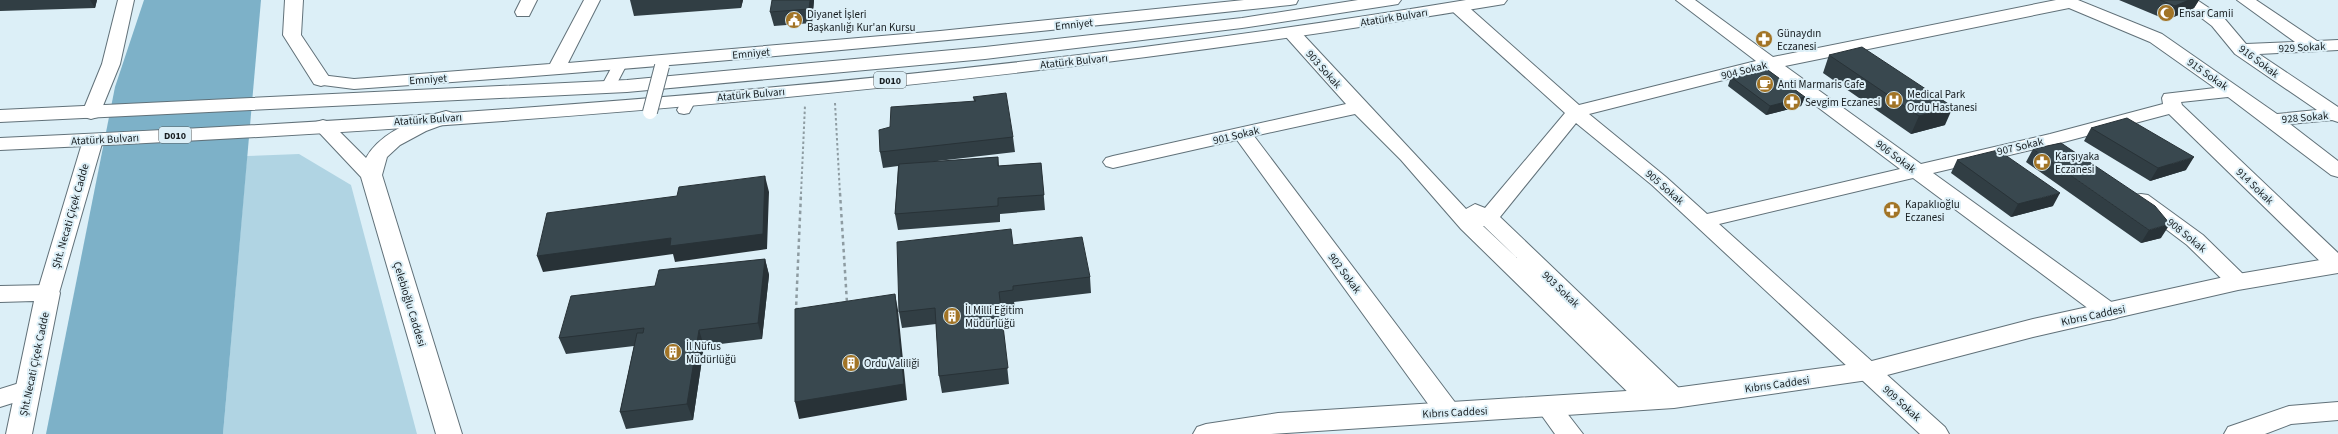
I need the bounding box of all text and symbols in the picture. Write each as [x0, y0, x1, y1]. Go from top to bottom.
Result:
mosque icon: Ensar Camii [2156, 3, 2176, 23]
street label: Atatürk Bulvarı [1359, 5, 1429, 30]
place label: Ensar Camii [2179, 6, 2233, 21]
place label: Diyanet İşleri Başkanlığı Kur'an Kursu [807, 7, 916, 35]
public building icon: Diyanet İşleri Başkanlığı Kur'an Kursu [784, 10, 804, 30]
street label: Emniyet [1054, 15, 1094, 34]
place label: Günaydın Eczanesi [1777, 26, 1821, 54]
pharmacy icon: Günaydın Eczanesi [1754, 29, 1774, 49]
street label: 929 Sokak [2278, 39, 2326, 56]
street label: 916 Sokak [2236, 41, 2282, 82]
street label: Emniyet [732, 44, 771, 63]
street label: 903 Sokak [1302, 47, 1345, 92]
street label: Atatürk Bulvarı [1039, 50, 1109, 73]
street label: 915 Sokak [2184, 55, 2232, 94]
street label: 904 Sokak [1720, 57, 1769, 83]
street label: Emniyet [409, 71, 448, 88]
road number: D010 [874, 72, 906, 88]
cafe icon: Anti Marmaris Cafe [1755, 74, 1775, 94]
place label: Anti Marmaris Cafe [1778, 77, 1865, 92]
street label: Atatürk Bulvarı [716, 84, 786, 105]
place label: Medical Park Ordu Hastanesi [1907, 87, 1977, 115]
hospital icon: Medical Park Ordu Hastanesi [1884, 90, 1904, 110]
pharmacy icon: Sevgim Eczanesi [1782, 92, 1802, 112]
place label: Sevgim Eczanesi [1805, 95, 1881, 110]
street label: 928 Sokak [2281, 108, 2330, 127]
street label: Atatürk Bulvarı [394, 110, 463, 129]
street label: 901 Sokak [1212, 123, 1261, 148]
road number: D010 [159, 127, 191, 143]
street label: Atatürk Bulvarı [71, 130, 139, 149]
street label: 907 Sokak [1996, 134, 2045, 159]
street label: 906 Sokak [1873, 136, 1919, 177]
place label: Karşıyaka Eczanesi [2055, 149, 2099, 177]
pharmacy icon: Karşıyaka Eczanesi [2032, 152, 2052, 172]
street label: Şht. Necati Çiçek Cadde [48, 161, 93, 270]
street label: 914 Sokak [2233, 165, 2277, 208]
street label: 905 Sokak [1642, 166, 1688, 209]
place label: Kapaklıoğlu Eczanesi [1905, 197, 1960, 225]
pharmacy icon: Kapaklıoğlu Eczanesi [1882, 200, 1902, 220]
street label: 908 Sokak [2164, 215, 2210, 256]
street label: 902 Sokak [1325, 250, 1365, 297]
street label: Çelebioğlu Caddesi [389, 260, 430, 348]
street label: 903 Sokak [1539, 268, 1583, 311]
street label: Kıbrıs Caddesi [2060, 301, 2127, 330]
place label: İl Milli Eğitim Müdürlüğü [965, 303, 1024, 331]
building icon: İl Milli Eğitim Müdürlüğü [942, 306, 962, 326]
street label: Şht.Necati Çiçek Cadde [16, 310, 53, 418]
place label: İl Nüfus Müdürlüğü [686, 339, 736, 367]
building icon: İl Nüfus Müdürlüğü [663, 342, 683, 362]
building icon: Ordu Valiliği [841, 353, 861, 373]
place label: Ordu Valiliği [864, 356, 920, 371]
street label: Kıbrıs Caddesi [1744, 373, 1810, 396]
street label: 909 Sokak [1879, 382, 1924, 425]
street label: Kıbrıs Caddesi [1422, 403, 1488, 422]

